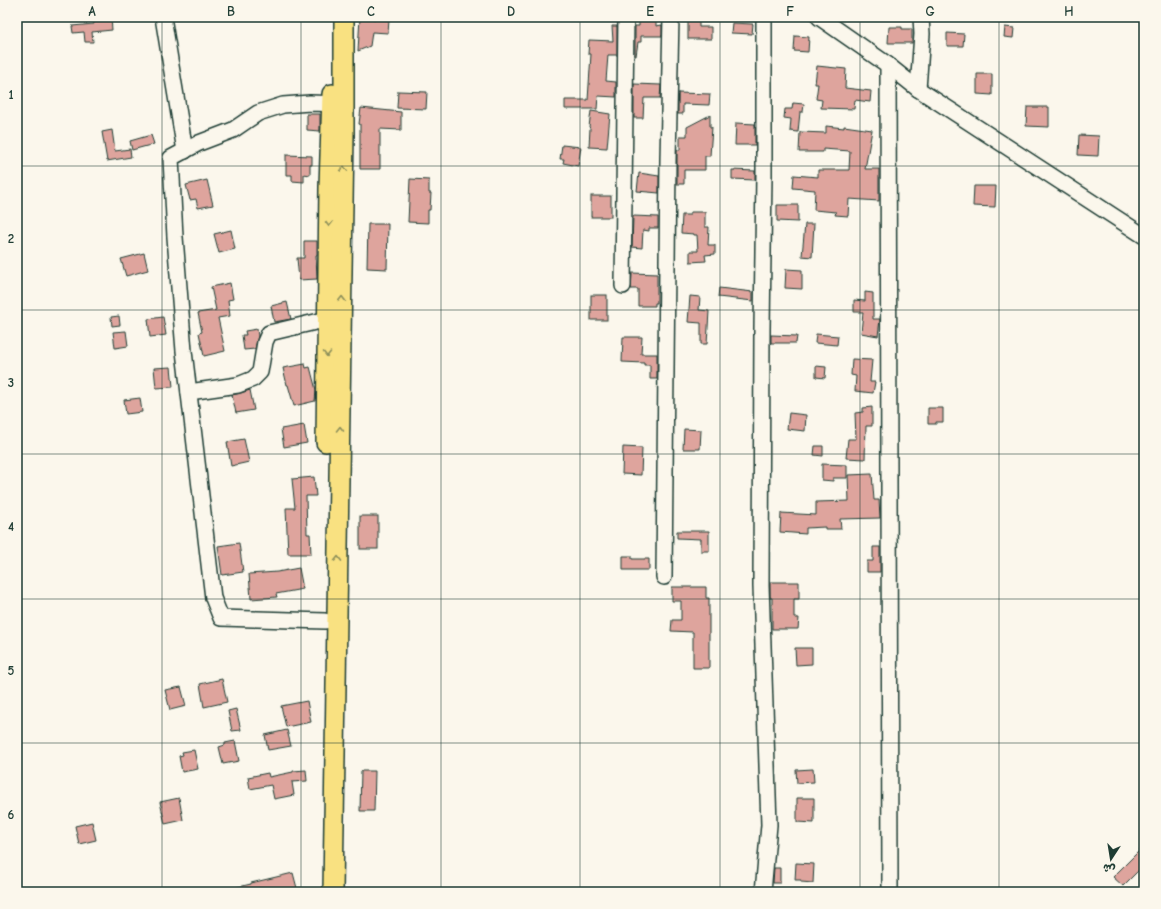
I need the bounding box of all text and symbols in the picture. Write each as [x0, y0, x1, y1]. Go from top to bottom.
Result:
text: A [88, 4, 96, 19]
text: B [227, 4, 235, 19]
text: C [367, 4, 375, 19]
text: D [507, 4, 515, 19]
text: E [646, 4, 654, 19]
text: F [786, 4, 794, 19]
text: G [925, 4, 935, 19]
text: H [1064, 4, 1074, 19]
text: 1 [8, 87, 14, 102]
one-way arrow [340, 166, 348, 172]
one-way arrow [325, 221, 333, 227]
text: 2 [8, 231, 14, 246]
one-way arrow [338, 296, 346, 302]
one-way arrow [323, 351, 331, 357]
text: 3 [8, 375, 14, 390]
one-way arrow [336, 426, 344, 432]
text: 4 [8, 519, 14, 534]
one-way arrow [334, 556, 342, 562]
text: 5 [8, 663, 15, 678]
text: 6 [8, 807, 15, 822]
north arrow [1091, 839, 1131, 879]
text: ش [1102, 861, 1116, 876]

